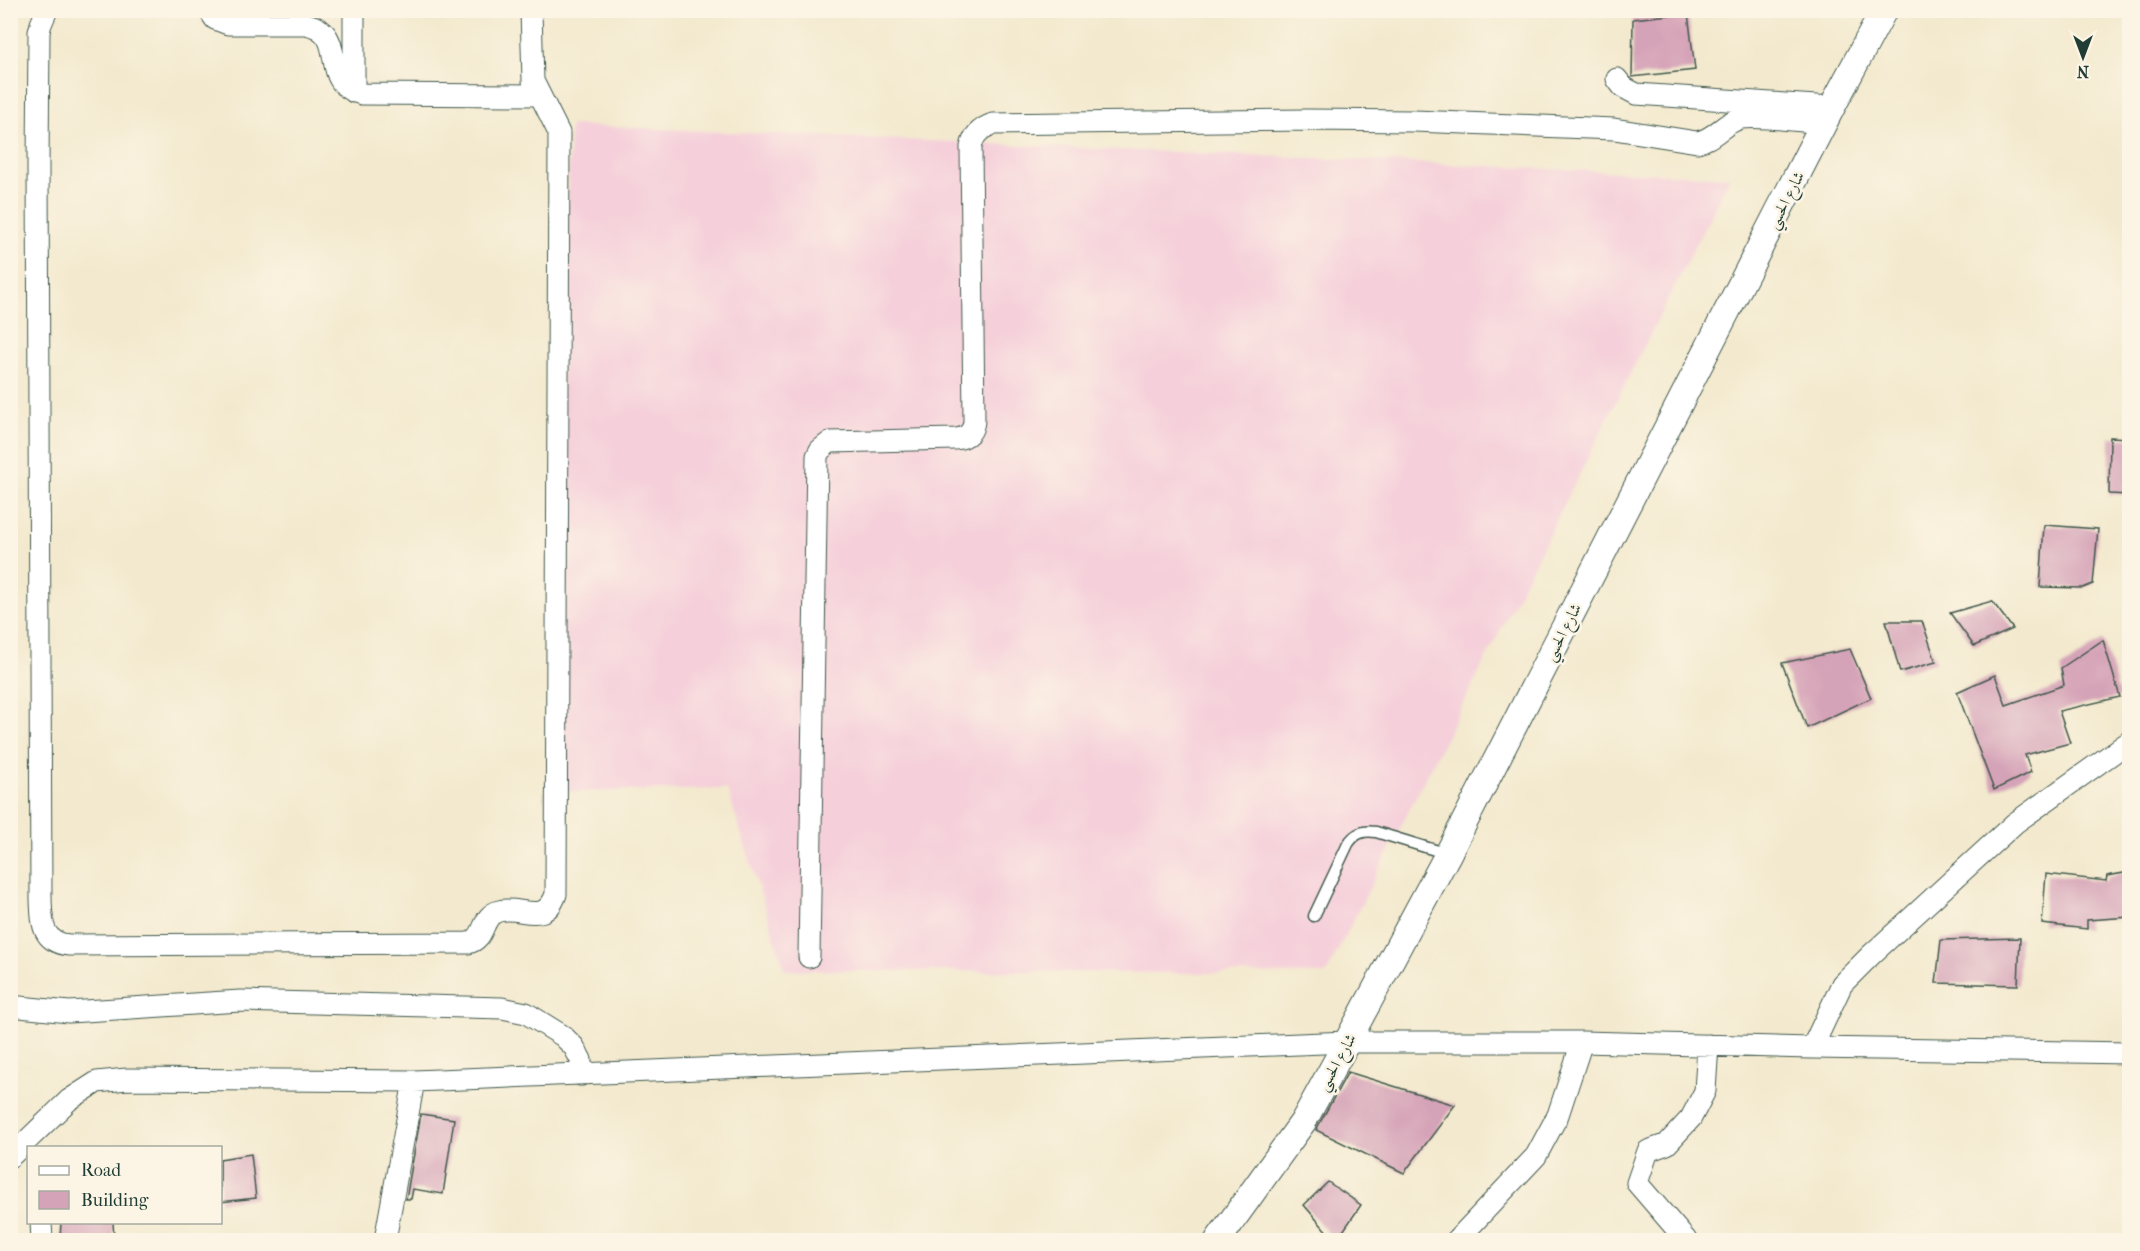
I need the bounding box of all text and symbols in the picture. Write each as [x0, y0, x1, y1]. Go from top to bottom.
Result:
north arrow [2053, 27, 2113, 87]
text: N [2076, 62, 2089, 81]
street label: شارع الحسي [1763, 168, 1813, 235]
street label: شارع الحسي [1540, 600, 1590, 667]
street label: شارع الحسي [1313, 1030, 1365, 1097]
legend [27, 1146, 222, 1224]
text: Road [81, 1160, 121, 1181]
text: Building [81, 1190, 149, 1211]

